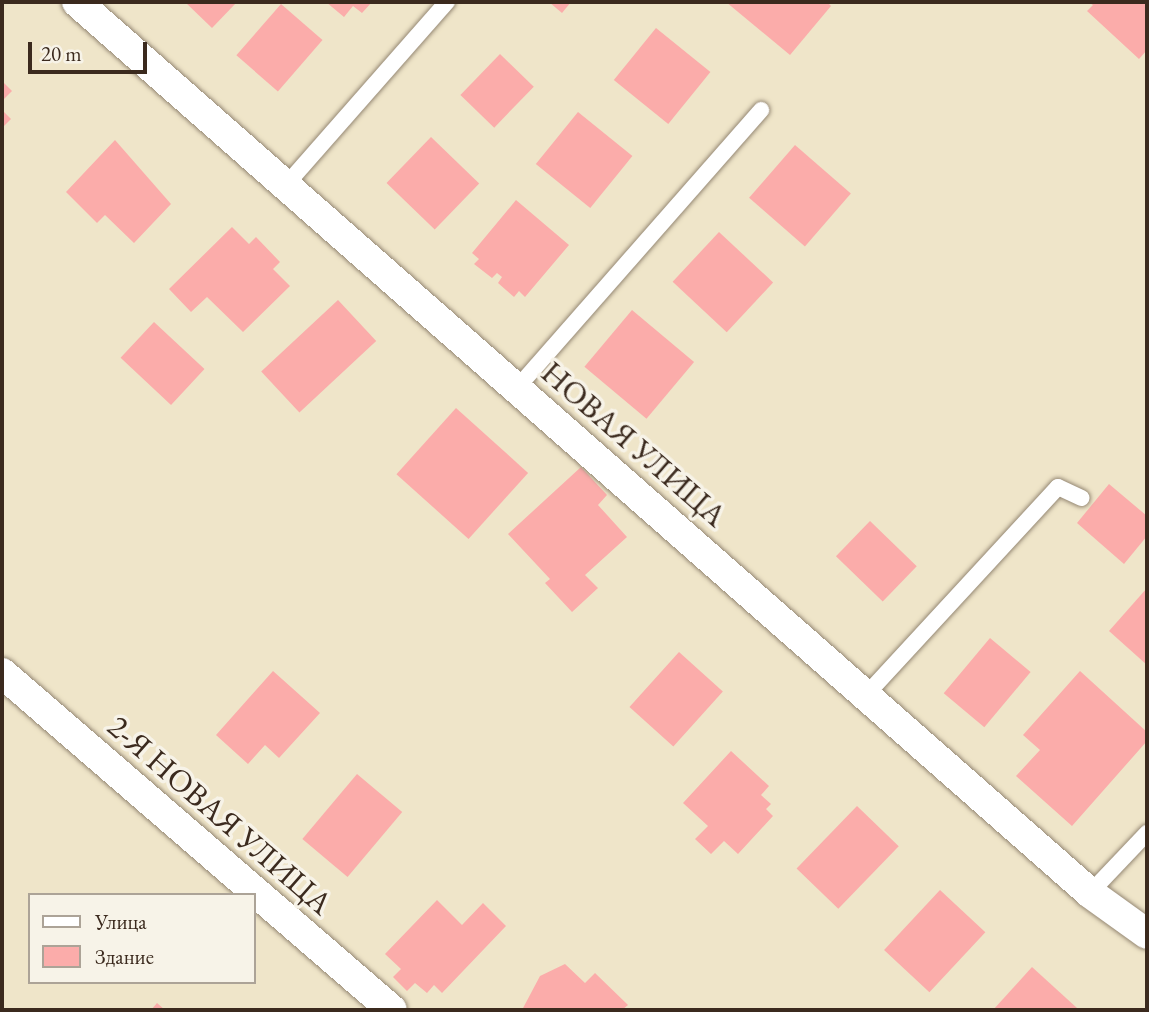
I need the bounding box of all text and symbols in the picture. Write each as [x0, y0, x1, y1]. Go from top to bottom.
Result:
scale bar [32, 28, 150, 72]
text: 20 m [41, 40, 82, 67]
street label: НОВАЯ УЛИЦА [534, 353, 734, 535]
street label: 2-Я НОВАЯ УЛИЦА [100, 707, 340, 923]
legend [28, 893, 256, 984]
text: Улица [95, 908, 147, 935]
text: Здание [95, 943, 154, 970]

